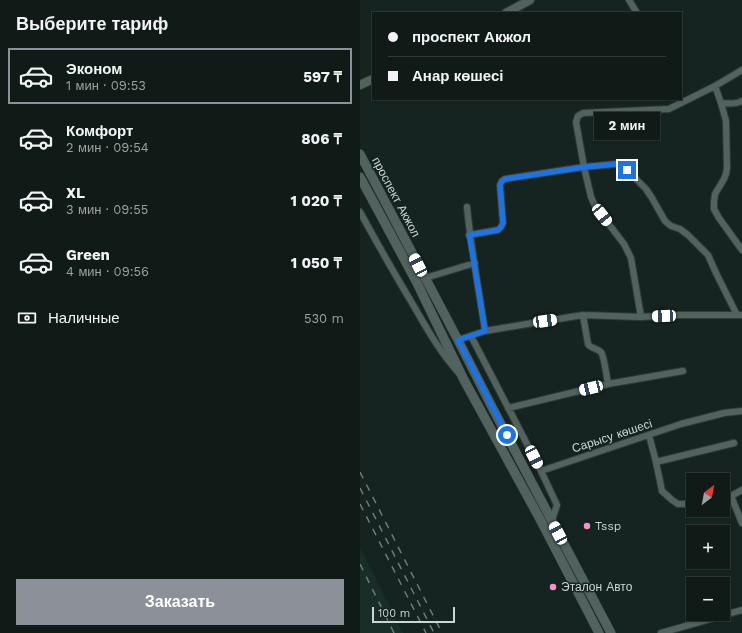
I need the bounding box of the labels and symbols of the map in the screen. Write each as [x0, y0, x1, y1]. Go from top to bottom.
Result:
callout: 2 мин [594, 112, 660, 140]
street label: проспект Акжол [369, 155, 423, 239]
route end [618, 161, 636, 179]
car [590, 202, 614, 228]
car [407, 252, 429, 278]
car [652, 310, 676, 322]
car [532, 313, 558, 329]
car [578, 379, 604, 397]
street label: Сарысу көшесі [570, 416, 654, 456]
route start [498, 426, 516, 444]
car [523, 444, 545, 470]
north arrow [686, 473, 730, 517]
place label: Tssp [595, 519, 621, 533]
car [547, 520, 569, 546]
marker: Tssp [582, 521, 592, 531]
place label: Эталон Авто [561, 580, 633, 594]
marker: Эталон Авто [548, 582, 558, 592]
scale bar [372, 605, 455, 624]

